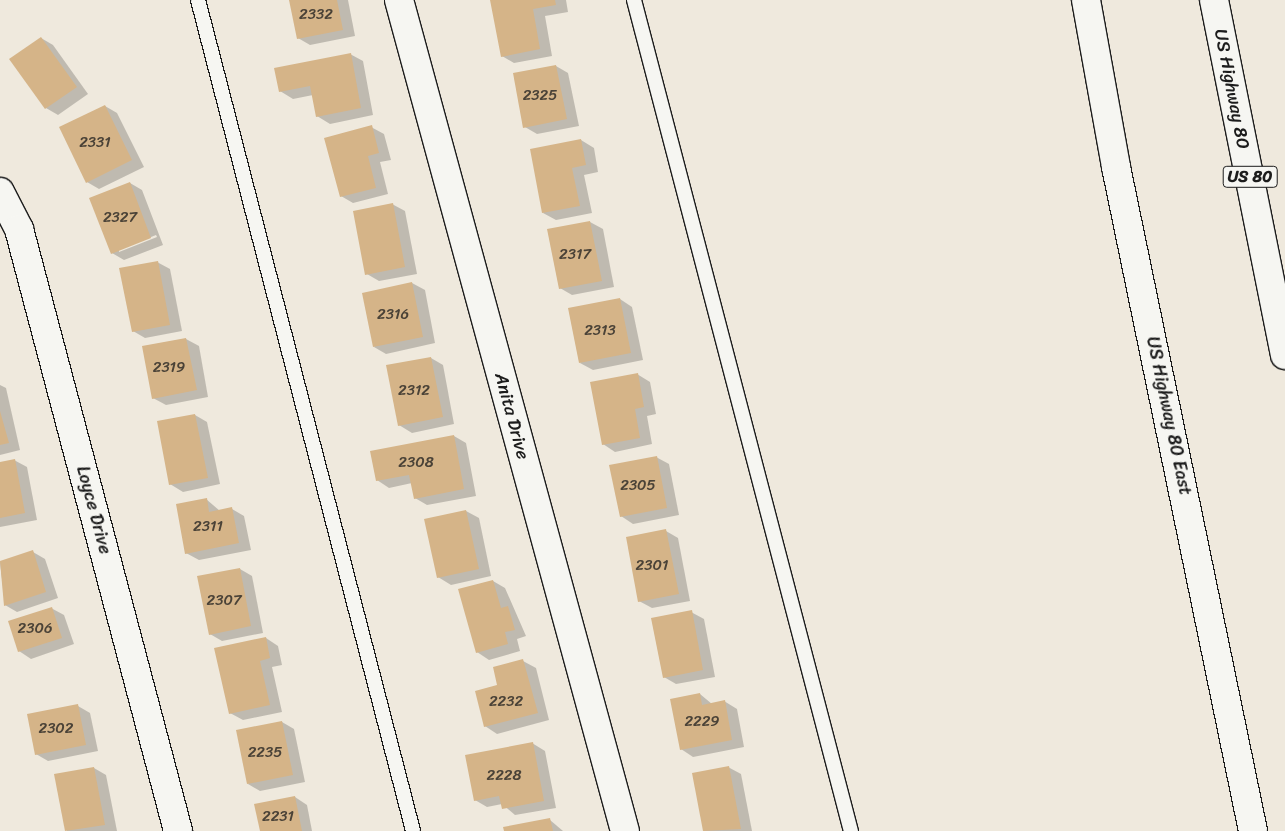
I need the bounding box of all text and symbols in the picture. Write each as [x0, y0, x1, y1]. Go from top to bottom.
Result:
house number: 2332 [299, 6, 333, 24]
street label: US Highway 80 [1210, 27, 1254, 151]
house number: 2325 [523, 87, 557, 105]
house number: 2331 [79, 134, 111, 152]
road number: US 80 [1222, 163, 1278, 190]
house number: 2327 [103, 209, 137, 227]
house number: 2317 [559, 246, 591, 264]
house number: 2316 [377, 306, 409, 324]
house number: 2313 [584, 322, 616, 340]
street label: US Highway 80 East [1142, 335, 1196, 497]
house number: 2319 [153, 359, 185, 377]
street label: Anita Drive [490, 370, 534, 462]
house number: 2312 [398, 382, 430, 400]
house number: 2308 [398, 454, 434, 472]
street label: Loyce Drive [72, 464, 116, 556]
house number: 2305 [620, 477, 656, 495]
house number: 2311 [193, 518, 223, 536]
house number: 2301 [636, 557, 668, 575]
house number: 2307 [207, 592, 241, 610]
house number: 2306 [18, 620, 52, 638]
house number: 2232 [489, 693, 523, 711]
house number: 2229 [684, 713, 720, 731]
house number: 2302 [38, 720, 74, 738]
house number: 2235 [248, 744, 282, 762]
house number: 2228 [486, 767, 522, 785]
house number: 2231 [262, 808, 294, 826]

